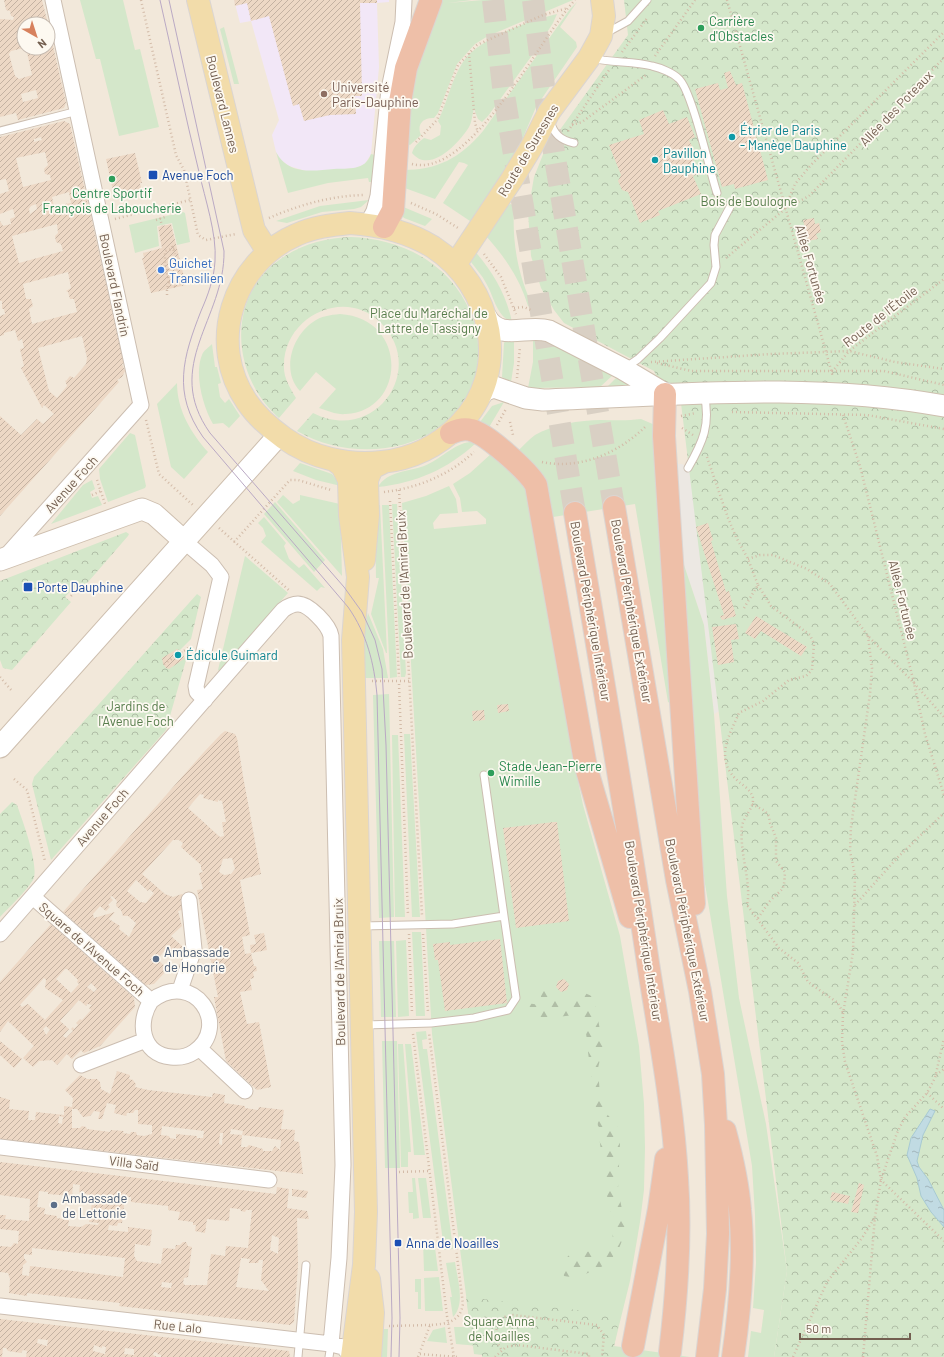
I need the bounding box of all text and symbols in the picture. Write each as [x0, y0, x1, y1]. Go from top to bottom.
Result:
place label: Carrière d'Obstacles [709, 13, 773, 44]
north arrow [16, 16, 56, 56]
marker: Carrière d'Obstacles [696, 23, 706, 33]
text: N [36, 37, 50, 52]
street label: Boulevard Lannes [203, 54, 243, 154]
street label: Allée des Poteaux [856, 67, 936, 149]
place label: Université Paris-Dauphine [332, 79, 419, 110]
marker: Université Paris-Dauphine [319, 89, 329, 99]
street label: Route de Suresnes [494, 101, 562, 199]
place label: Étrier de Paris - Manège Dauphine [740, 122, 847, 153]
marker: Étrier de Paris - Manège Dauphine [727, 132, 737, 142]
place label: Pavillon Dauphine [663, 145, 716, 176]
marker: Pavillon Dauphine [650, 155, 660, 165]
place label: Avenue Foch [162, 167, 234, 183]
marker: Avenue Foch [147, 169, 159, 181]
marker: Centre Sportif François de Laboucherie [107, 174, 117, 184]
place label: Centre Sportif François de Laboucherie [43, 185, 181, 216]
park label: Bois de Boulogne [700, 193, 798, 209]
street label: Allée Fortunée [792, 223, 830, 306]
street label: Boulevard Flandrin [96, 232, 134, 338]
place label: Guichet Transilien [169, 255, 224, 286]
marker: Guichet Transilien [156, 265, 166, 275]
street label: Route de l'Étoile [840, 282, 920, 350]
park label: Place du Maréchal de Lattre de Tassigny [370, 305, 488, 336]
street label: Avenue Foch [41, 452, 101, 516]
street label: Boulevard de l'Amiral Bruix [392, 511, 416, 659]
street label: Boulevard Périphérique Extérieur [608, 518, 656, 704]
street label: Boulevard Périphérique Intérieur [567, 520, 615, 703]
street label: Allée Fortunée [885, 558, 921, 642]
place label: Porte Dauphine [37, 579, 123, 595]
marker: Porte Dauphine [22, 581, 34, 593]
place label: Édicule Guimard [186, 647, 278, 663]
marker: Édicule Guimard [173, 650, 183, 660]
park label: Jardins de l'Avenue Foch [98, 698, 174, 729]
place label: Stade Jean-Pierre Wimille [499, 758, 602, 789]
marker: Stade Jean-Pierre Wimille [486, 768, 496, 778]
street label: Avenue Foch [72, 785, 132, 849]
street label: Boulevard Périphérique Extérieur [662, 837, 714, 1023]
street label: Boulevard Périphérique Intérieur [622, 840, 666, 1023]
street label: Boulevard de l'Amiral Bruix [330, 898, 348, 1046]
street label: Square de l'Avenue Foch [36, 899, 148, 999]
place label: Ambassade de Hongrie [164, 944, 229, 975]
marker: Ambassade de Hongrie [151, 954, 161, 964]
street label: Villa Saïd [108, 1152, 160, 1174]
place label: Ambassade de Lettonie [62, 1190, 127, 1221]
marker: Ambassade de Lettonie [49, 1200, 59, 1210]
place label: Anna de Noailles [406, 1235, 499, 1251]
marker: Anna de Noailles [393, 1238, 403, 1248]
park label: Square Anna de Noailles [463, 1313, 535, 1344]
scale bar [800, 1315, 910, 1341]
street label: Rue Lalo [153, 1316, 203, 1336]
text: 50 m [806, 1321, 831, 1335]

